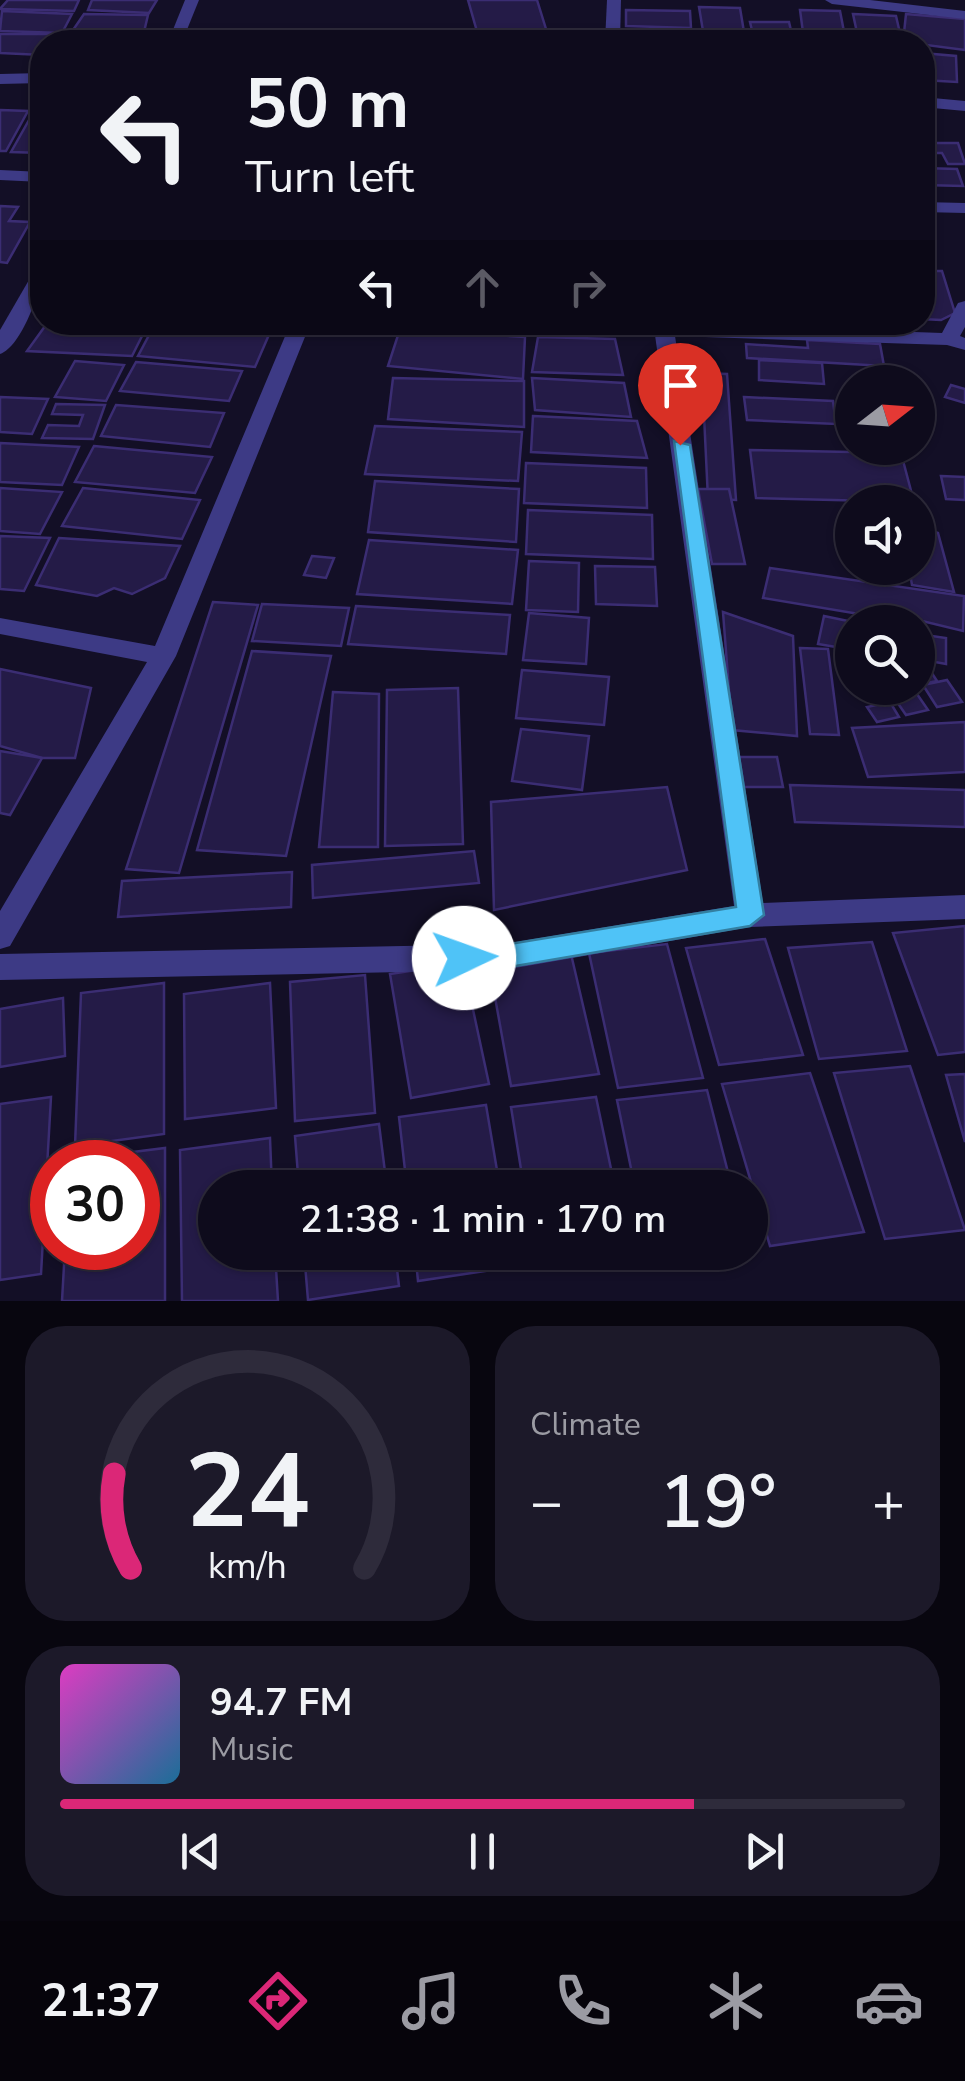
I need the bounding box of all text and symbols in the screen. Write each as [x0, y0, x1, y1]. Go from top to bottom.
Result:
text: 50 m [245, 56, 409, 152]
icon: left [80, 70, 210, 200]
text: Turn left [245, 147, 414, 208]
icon: left [350, 260, 405, 315]
icon: ahead [455, 260, 510, 315]
icon: right [560, 260, 615, 315]
pin [638, 343, 723, 446]
icon: arrive [653, 358, 708, 413]
north arrow [835, 365, 935, 465]
map controls [835, 365, 935, 705]
button: sound [835, 485, 935, 585]
button: search [835, 605, 935, 705]
position arrow [412, 906, 516, 1010]
speed limit sign: 30 [30, 1140, 160, 1270]
text: 21:38 · 1 min · 170 m [300, 1194, 666, 1245]
text: Climate [530, 1403, 641, 1446]
text: 24 [185, 1421, 310, 1563]
text: 19° [658, 1451, 777, 1553]
text: − [530, 1465, 563, 1540]
text: + [872, 1465, 905, 1540]
text: km/h [208, 1542, 287, 1591]
text: 94.7 FM [210, 1677, 352, 1728]
text: Music [210, 1728, 293, 1771]
icon: previous [173, 1824, 228, 1879]
icon: pause [455, 1824, 510, 1879]
icon: next [737, 1824, 792, 1879]
icon: directions [243, 1966, 313, 2036]
icon: music [396, 1966, 466, 2036]
icon: phone [548, 1966, 618, 2036]
icon: climate [701, 1966, 771, 2036]
icon: car [854, 1966, 924, 2036]
text: 21:37 [41, 1971, 160, 2032]

